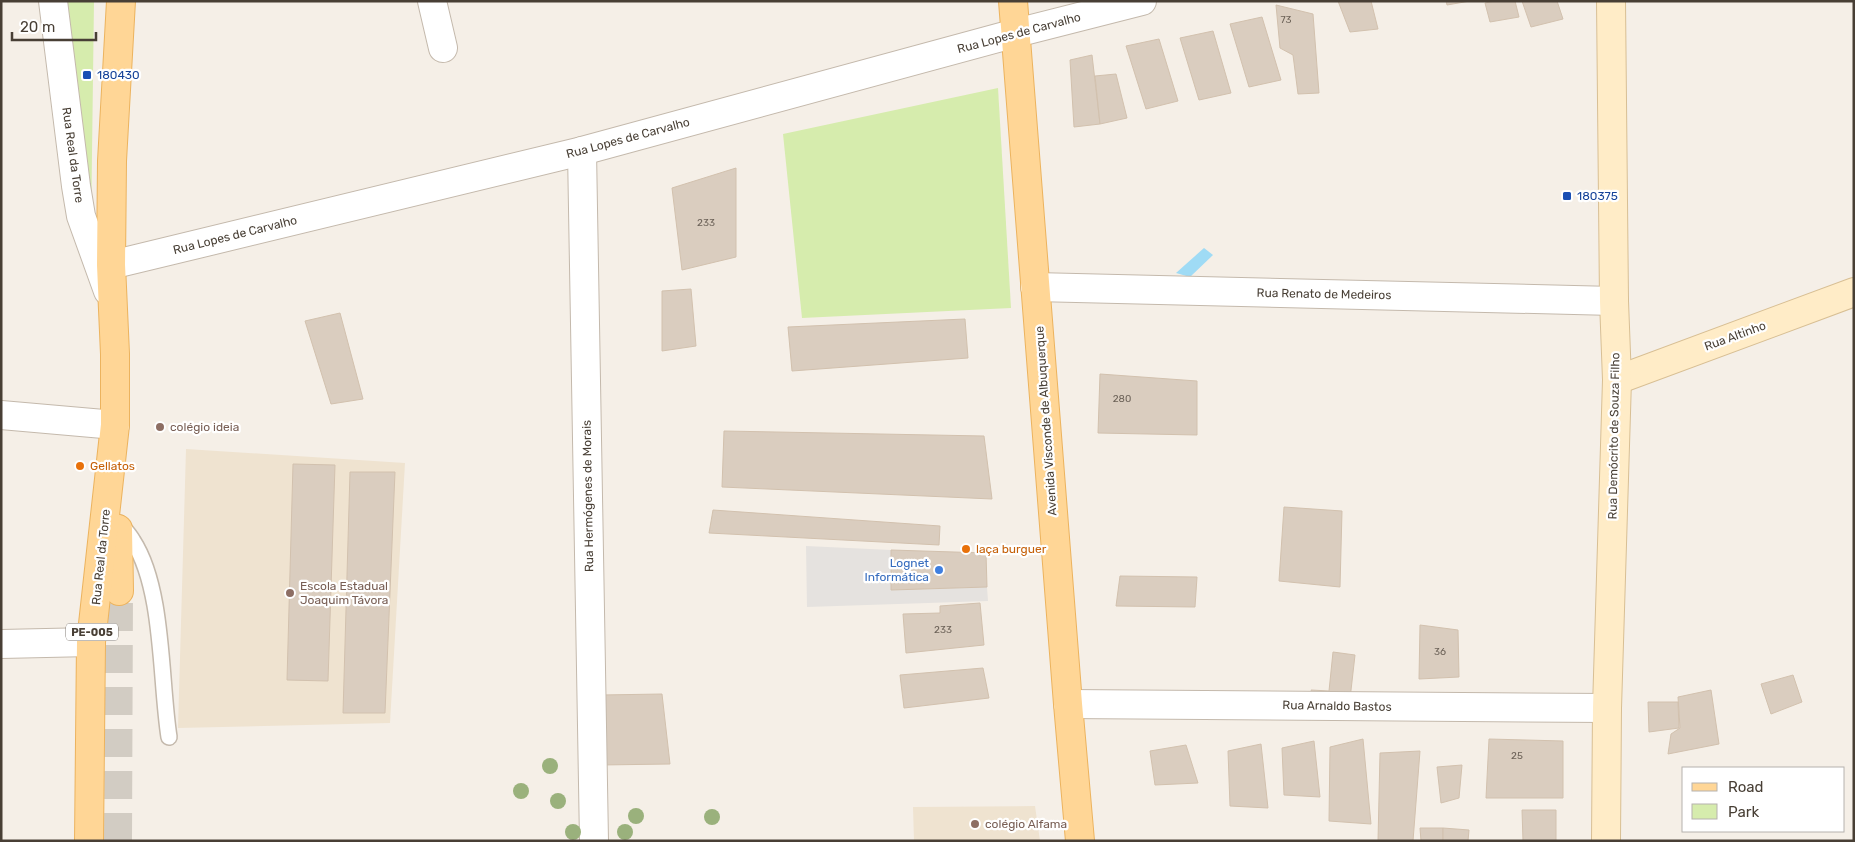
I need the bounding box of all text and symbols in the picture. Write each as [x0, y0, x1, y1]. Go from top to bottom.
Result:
scale bar [12, 10, 96, 42]
street label: Rua Lopes de Carvalho [956, 10, 1082, 56]
house number: 73 [1280, 14, 1292, 26]
text: 20 m [20, 18, 55, 36]
place label: 180430 [97, 68, 140, 82]
marker: 180430 [81, 69, 93, 81]
street label: Rua Real da Torre [59, 106, 87, 204]
street label: Rua Lopes de Carvalho [565, 115, 691, 161]
place label: 180375 [1577, 189, 1618, 203]
marker: 180375 [1561, 190, 1573, 202]
street label: Rua Lopes de Carvalho [172, 213, 299, 257]
house number: 233 [697, 217, 715, 229]
street label: Rua Renato de Medeiros [1256, 286, 1392, 302]
street label: Rua Altinho [1702, 318, 1768, 354]
street label: Avenida Visconde de Albuquerque [1032, 325, 1060, 516]
street label: Rua Demócrito de Souza Filho [1606, 352, 1622, 520]
house number: 280 [1113, 393, 1131, 405]
place label: colégio ideia [170, 420, 239, 434]
street label: Rua Hermógenes de Morais [580, 420, 596, 572]
marker: colégio ideia [154, 421, 166, 433]
place label: Gellatos [90, 459, 135, 473]
marker: Gellatos [74, 460, 86, 472]
street label: Rua Real da Torre [89, 508, 113, 606]
place label: laça burguer [976, 542, 1047, 556]
marker: laça burguer [960, 543, 972, 555]
place label: Lognet Informática [865, 556, 929, 584]
marker: Lognet Informática [933, 564, 945, 576]
place label: Escola Estadual Joaquim Távora [300, 579, 388, 607]
marker: Escola Estadual Joaquim Távora [284, 587, 296, 599]
road number: PE-005 [66, 624, 118, 640]
house number: 233 [934, 624, 952, 636]
house number: 36 [1434, 646, 1446, 658]
street label: Rua Arnaldo Bastos [1282, 698, 1392, 714]
house number: 25 [1511, 750, 1523, 762]
legend [1682, 767, 1845, 832]
text: Road [1728, 778, 1764, 796]
text: Park [1728, 803, 1759, 821]
place label: colégio Alfama [985, 817, 1067, 831]
marker: colégio Alfama [969, 818, 981, 830]

